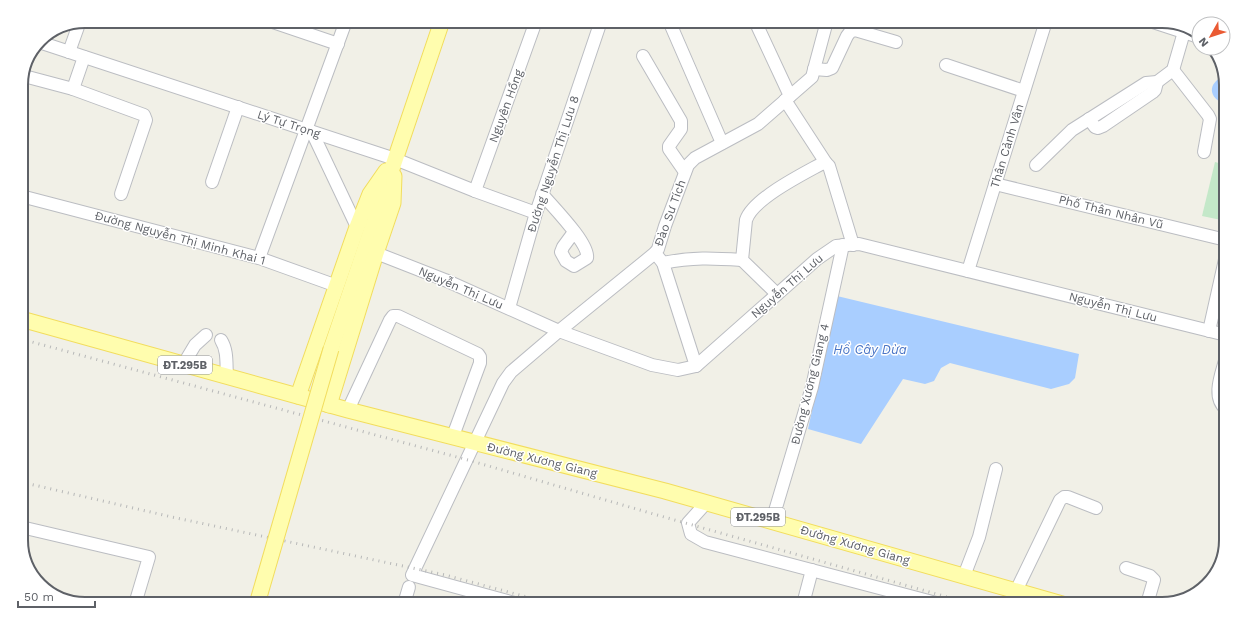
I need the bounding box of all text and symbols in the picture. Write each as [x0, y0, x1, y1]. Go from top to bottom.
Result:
north arrow [1191, 16, 1231, 56]
text: N [1196, 35, 1211, 49]
street label: Nguyên Hồng [486, 67, 526, 144]
street label: Đường Nguyễn Thị Lưu 8 [524, 94, 582, 234]
street label: Thân Cảnh Vân [988, 102, 1026, 190]
street label: Lý Tự Trọng [256, 107, 323, 141]
street label: Đào Sư Tích [651, 178, 689, 248]
street label: Phố Thân Nhân Vũ [1057, 192, 1165, 232]
street label: Đường Nguyễn Thị Minh Khai 1 [93, 208, 267, 268]
street label: Nguyễn Thị Lưu [748, 251, 826, 321]
street label: Nguyễn Thị Lưu [417, 264, 505, 312]
street label: Nguyễn Thị Lưu [1067, 289, 1159, 325]
street label: Đường Xương Giang 4 [788, 322, 832, 446]
water label: Hồ Cây Dừa [833, 342, 907, 357]
road number: ĐT.295B [158, 356, 212, 374]
street label: Đường Xương Giang [485, 440, 599, 481]
road number: ĐT.295B [731, 508, 785, 526]
street label: Đường Xương Giang [799, 523, 912, 567]
scale bar [18, 583, 95, 609]
text: 50 m [24, 590, 54, 604]

